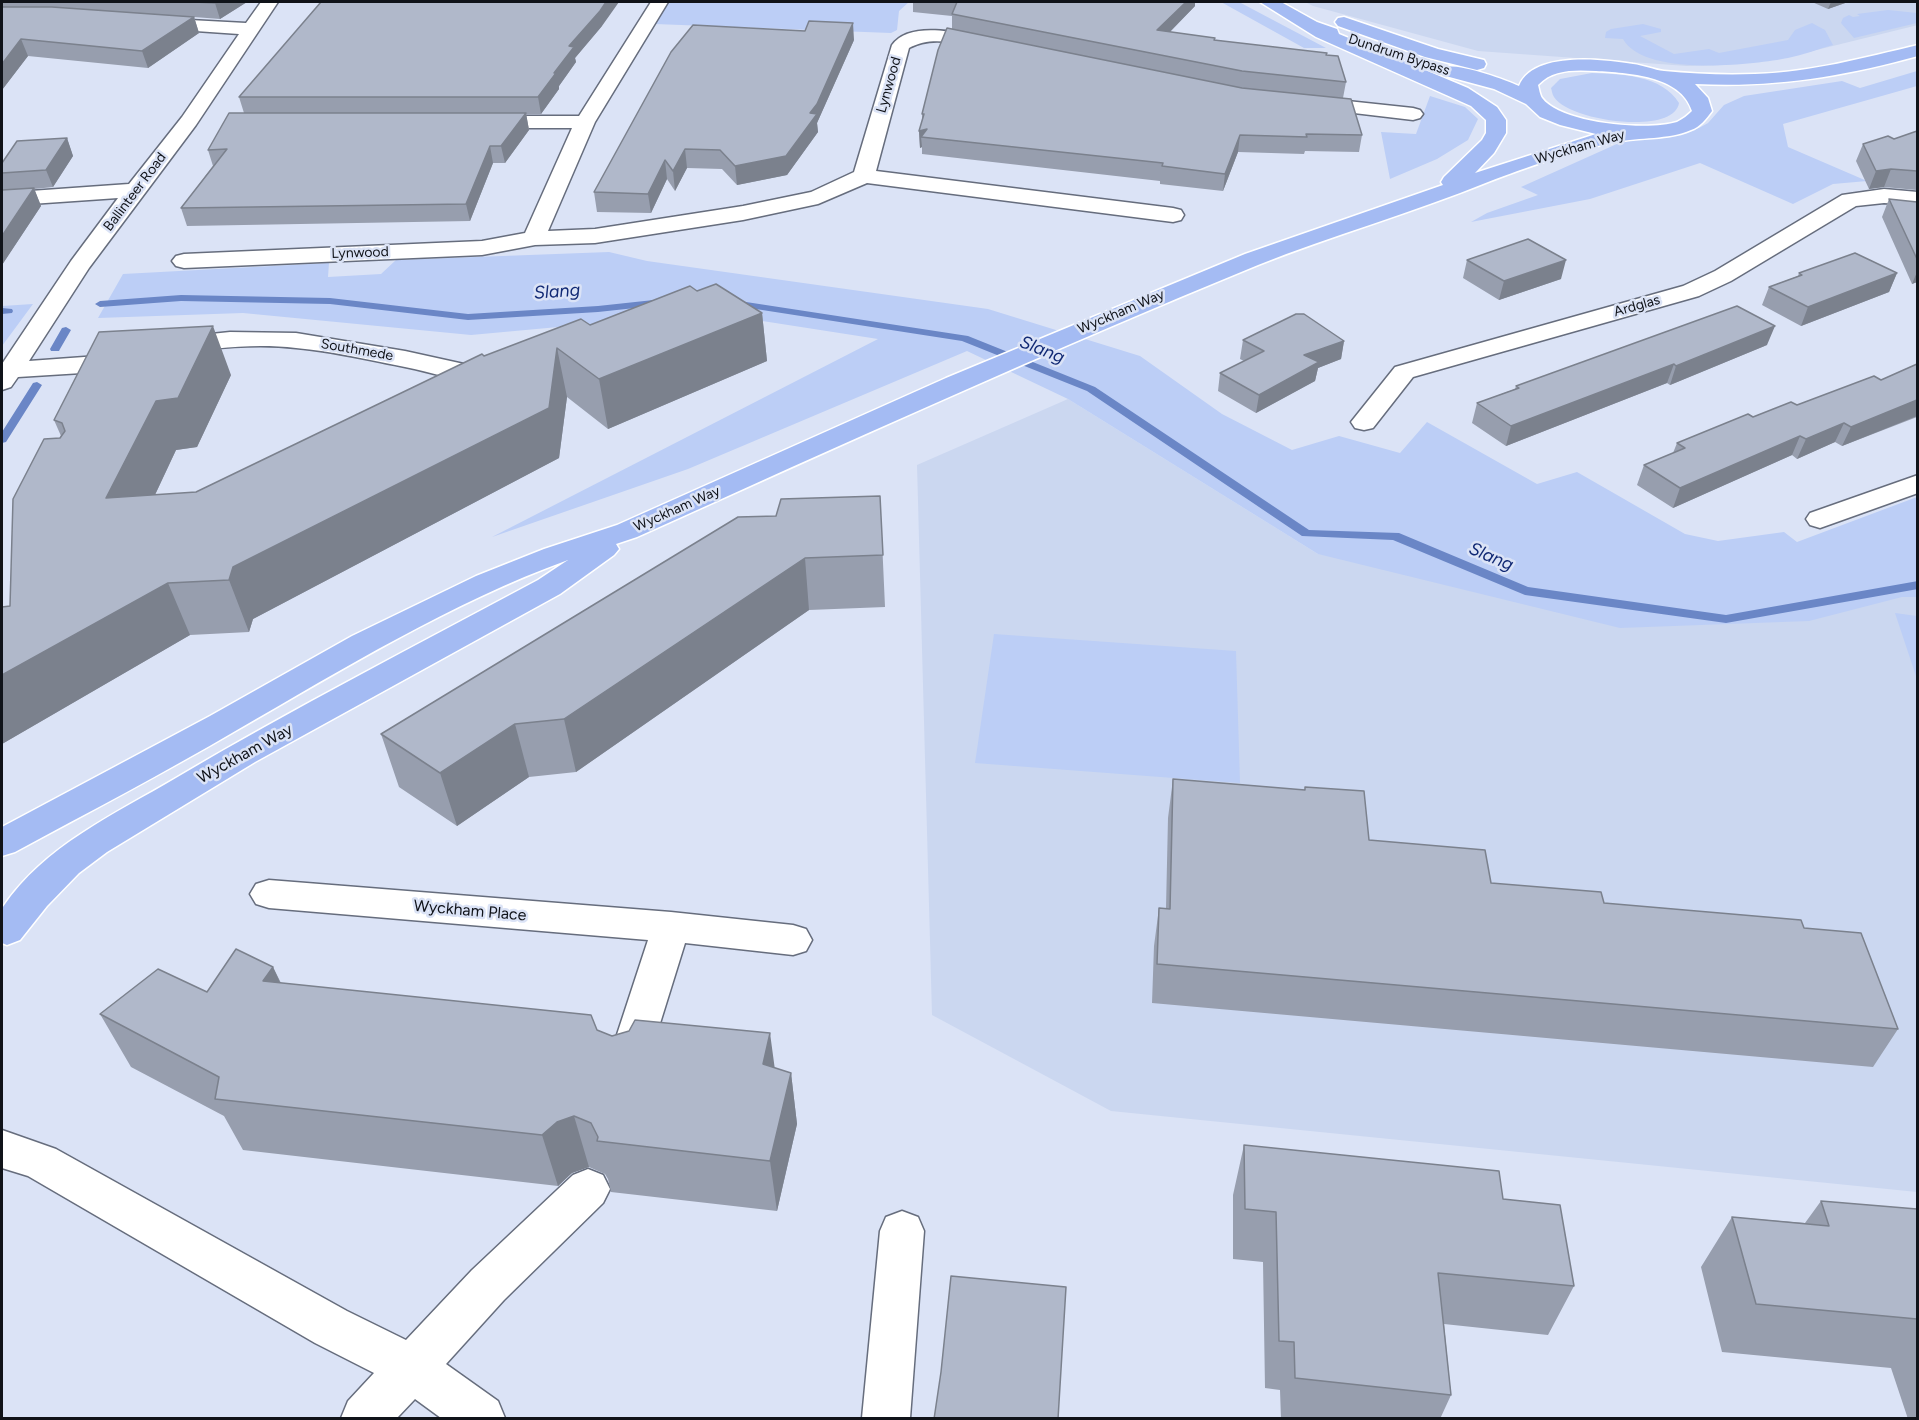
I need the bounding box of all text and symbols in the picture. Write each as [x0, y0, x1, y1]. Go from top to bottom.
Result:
street label: Dundrum Bypass [1346, 31, 1452, 79]
street label: Lynwood [873, 55, 905, 115]
street label: Wyckham Way [1533, 126, 1627, 168]
street label: Ballinteer Road [100, 149, 170, 235]
street label: Lynwood [331, 244, 389, 262]
water label: Slang [533, 280, 581, 304]
street label: Wyckham Way [1075, 286, 1167, 338]
street label: Ardglas [1612, 291, 1662, 321]
water label: Slang [1017, 331, 1067, 369]
street label: Southmede [320, 335, 394, 365]
street label: Wyckham Way [631, 482, 723, 536]
water label: Slang [1466, 538, 1516, 576]
street label: Wyckham Way [194, 720, 296, 788]
street label: Wyckham Place [413, 897, 527, 925]

